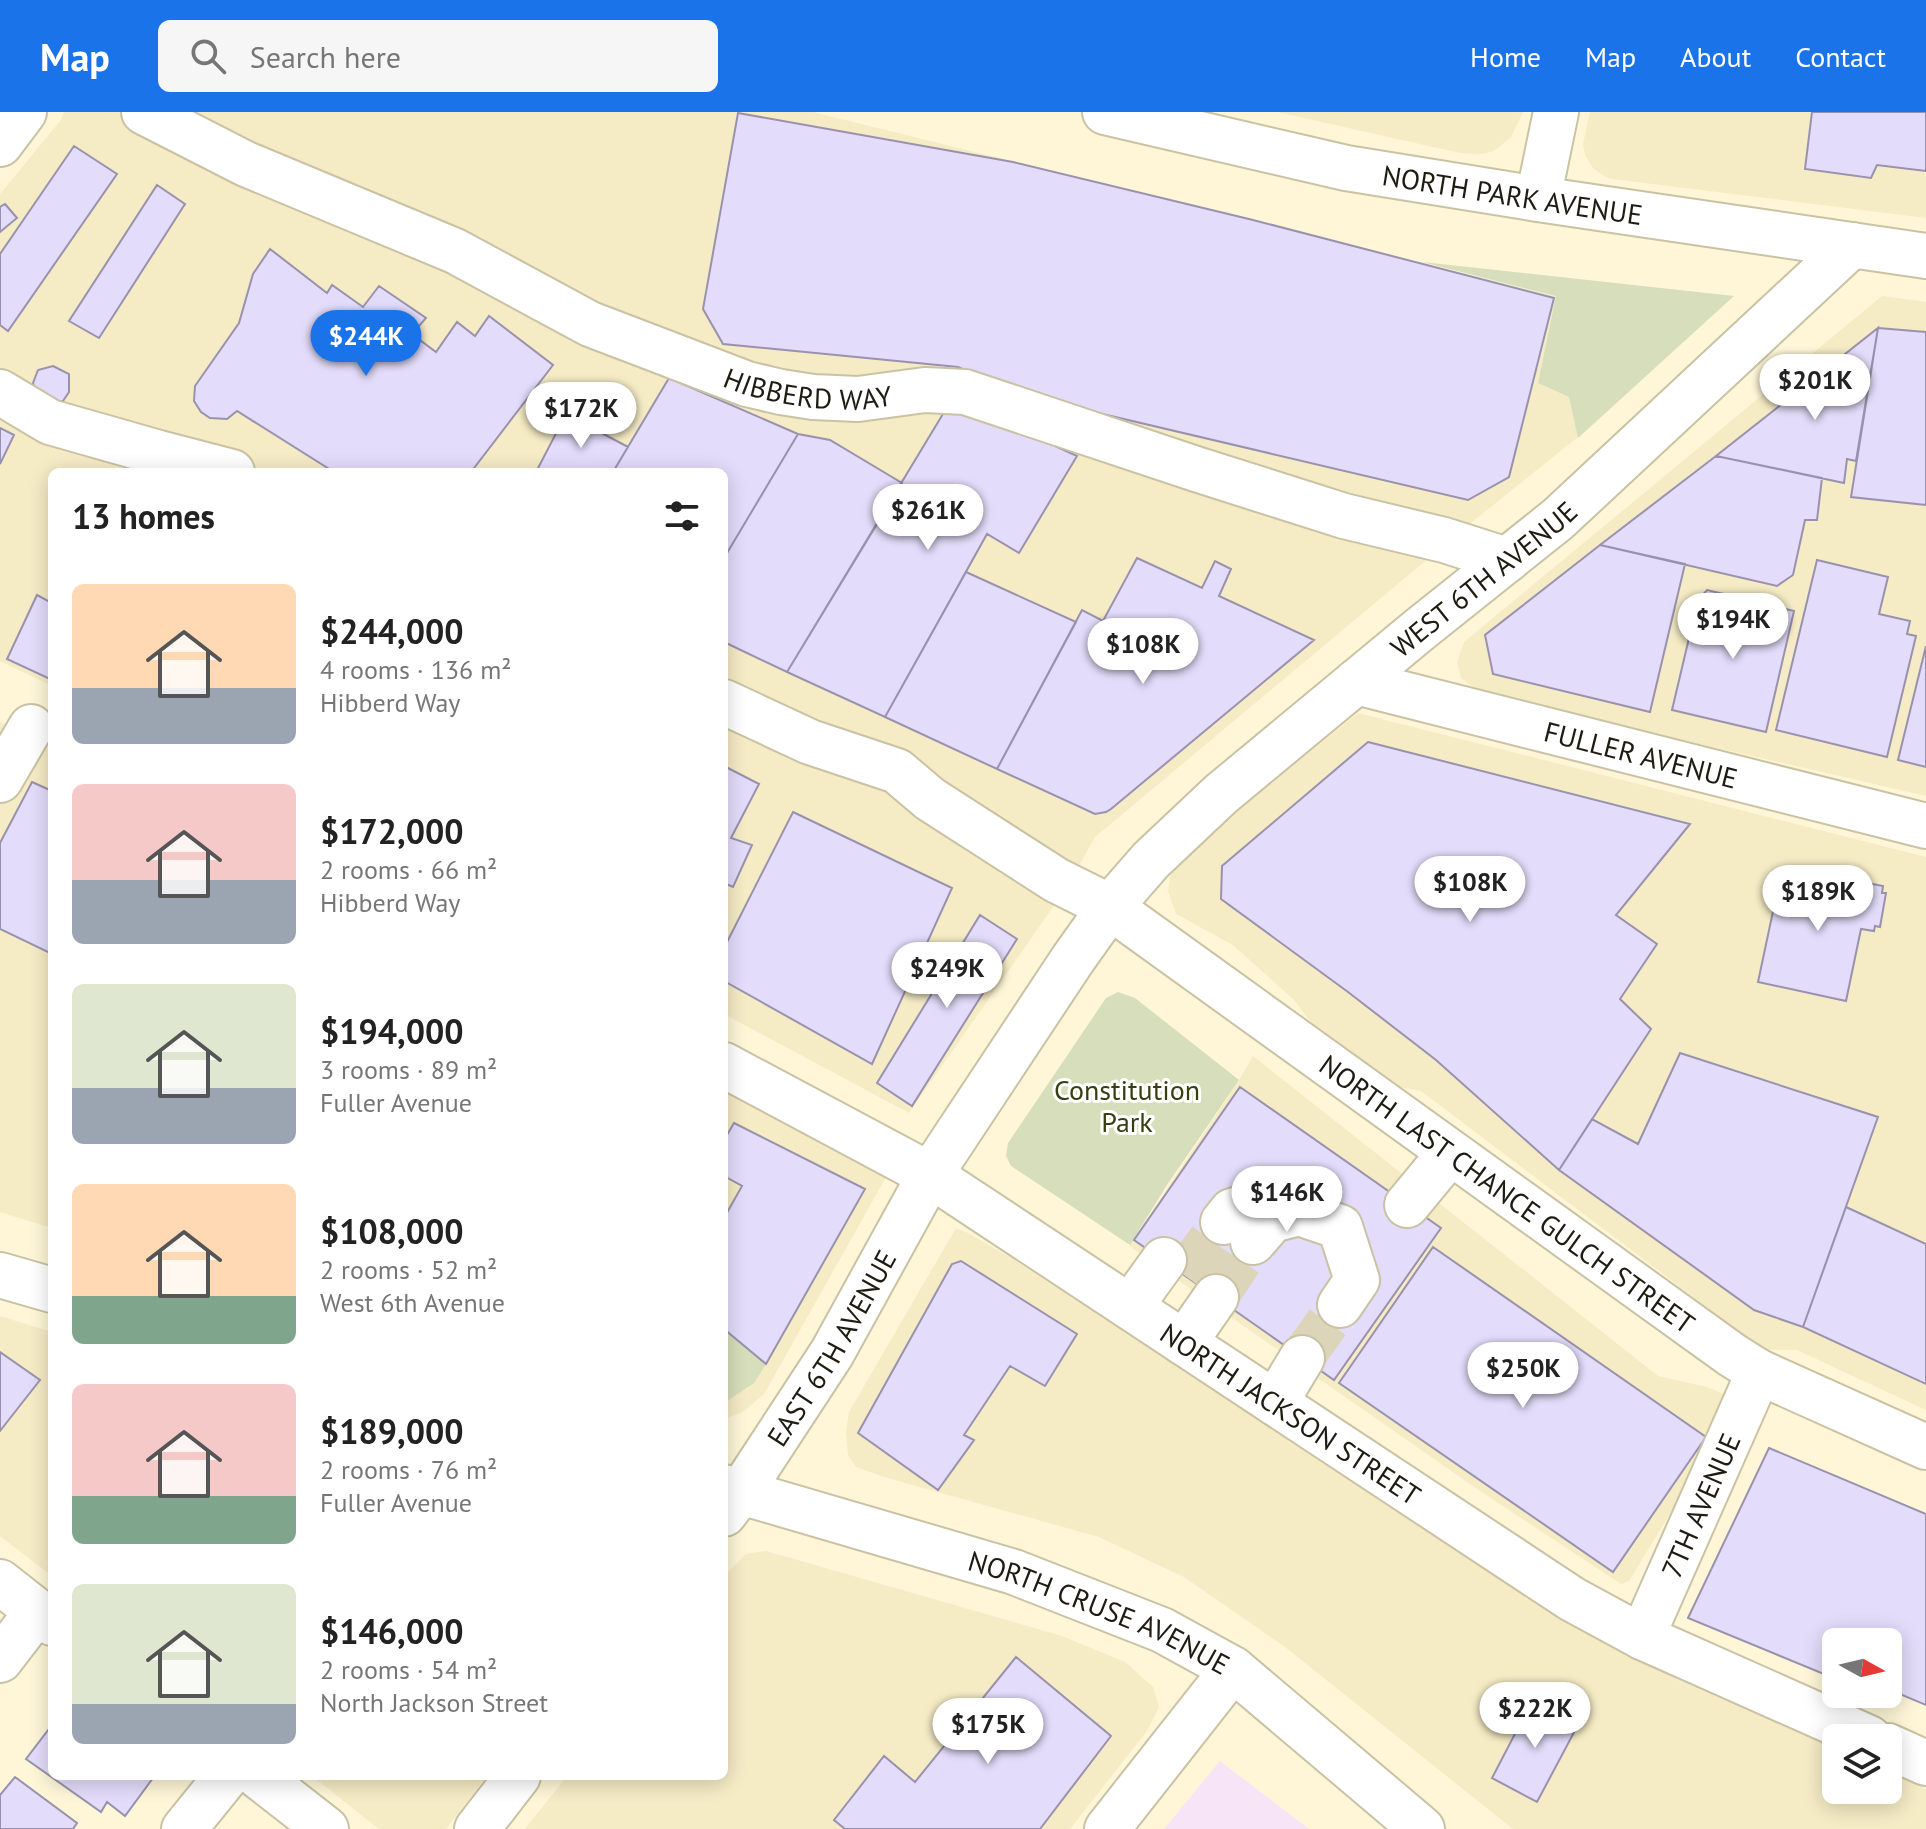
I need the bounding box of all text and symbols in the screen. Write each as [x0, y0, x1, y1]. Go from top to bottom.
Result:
search box [158, 20, 718, 92]
text: Map [40, 32, 110, 81]
icon: search [186, 34, 230, 78]
text: Search here [250, 37, 401, 76]
text: Home [1470, 38, 1541, 75]
text: Map [1585, 38, 1636, 75]
text: About [1680, 38, 1751, 75]
text: Contact [1795, 38, 1886, 75]
street label: NORTH PARK AVENUE [1380, 156, 1645, 233]
pin: $244K [310, 310, 422, 378]
text: $244K [328, 319, 404, 352]
pin: $201K [1759, 354, 1871, 422]
street label: HIBBERD WAY [719, 359, 894, 418]
text: $201K [1777, 363, 1853, 396]
pin: $172K [525, 382, 637, 450]
text: $172K [543, 391, 619, 424]
pin: $261K [872, 484, 984, 552]
street label: WEST 6TH AVENUE [1382, 492, 1585, 665]
text: $261K [890, 493, 966, 526]
text: 13 homes [72, 494, 215, 538]
icon: filters [660, 494, 704, 538]
pin: $194K [1677, 593, 1789, 661]
text: $194K [1695, 602, 1771, 635]
text: $244,000 [320, 609, 464, 653]
icon: home [136, 616, 232, 712]
pin: $108K [1087, 618, 1199, 686]
text: $108K [1105, 627, 1181, 660]
text: 4 rooms · 136 m² [320, 653, 512, 686]
text: Hibberd Way [320, 686, 460, 719]
street label: FULLER AVENUE [1540, 712, 1742, 796]
text: $172,000 [320, 809, 464, 853]
icon: home [136, 816, 232, 912]
text: 2 rooms · 66 m² [320, 853, 497, 886]
pin: $108K [1414, 856, 1526, 924]
text: $108K [1432, 865, 1508, 898]
pin: $189K [1762, 865, 1874, 933]
text: $189K [1780, 874, 1856, 907]
text: Hibberd Way [320, 886, 460, 919]
pin: $249K [891, 942, 1003, 1010]
text: $249K [909, 951, 985, 984]
text: $194,000 [320, 1009, 464, 1053]
icon: home [136, 1016, 232, 1112]
street label: NORTH LAST CHANCE GULCH STREET [1312, 1046, 1703, 1341]
text: 3 rooms · 89 m² [320, 1053, 497, 1086]
park label: Constitution Park [1054, 1071, 1200, 1140]
text: Fuller Avenue [320, 1086, 472, 1119]
pin: $146K [1231, 1166, 1343, 1234]
text: $146K [1249, 1175, 1325, 1208]
text: $108,000 [320, 1209, 464, 1253]
icon: home [136, 1216, 232, 1312]
street label: EAST 6TH AVENUE [758, 1243, 904, 1453]
text: 2 rooms · 52 m² [320, 1253, 497, 1286]
text: West 6th Avenue [320, 1286, 505, 1319]
street label: NORTH JACKSON STREET [1154, 1314, 1429, 1513]
pin: $250K [1467, 1342, 1579, 1410]
text: $250K [1485, 1351, 1561, 1384]
text: $189,000 [320, 1409, 464, 1453]
icon: home [136, 1416, 232, 1512]
street label: 7TH AVENUE [1652, 1427, 1748, 1583]
text: 2 rooms · 76 m² [320, 1453, 497, 1486]
text: Fuller Avenue [320, 1486, 472, 1519]
street label: NORTH CRUSE AVENUE [964, 1541, 1237, 1682]
text: $146,000 [320, 1609, 464, 1653]
icon: home [136, 1616, 232, 1712]
north arrow [1822, 1628, 1902, 1708]
map controls [1822, 1628, 1902, 1804]
text: 2 rooms · 54 m² [320, 1653, 497, 1686]
pin: $222K [1479, 1682, 1591, 1750]
text: North Jackson Street [320, 1686, 548, 1719]
text: $222K [1497, 1691, 1573, 1724]
pin: $175K [932, 1698, 1044, 1766]
text: $175K [950, 1707, 1026, 1740]
button: layers [1822, 1724, 1902, 1804]

